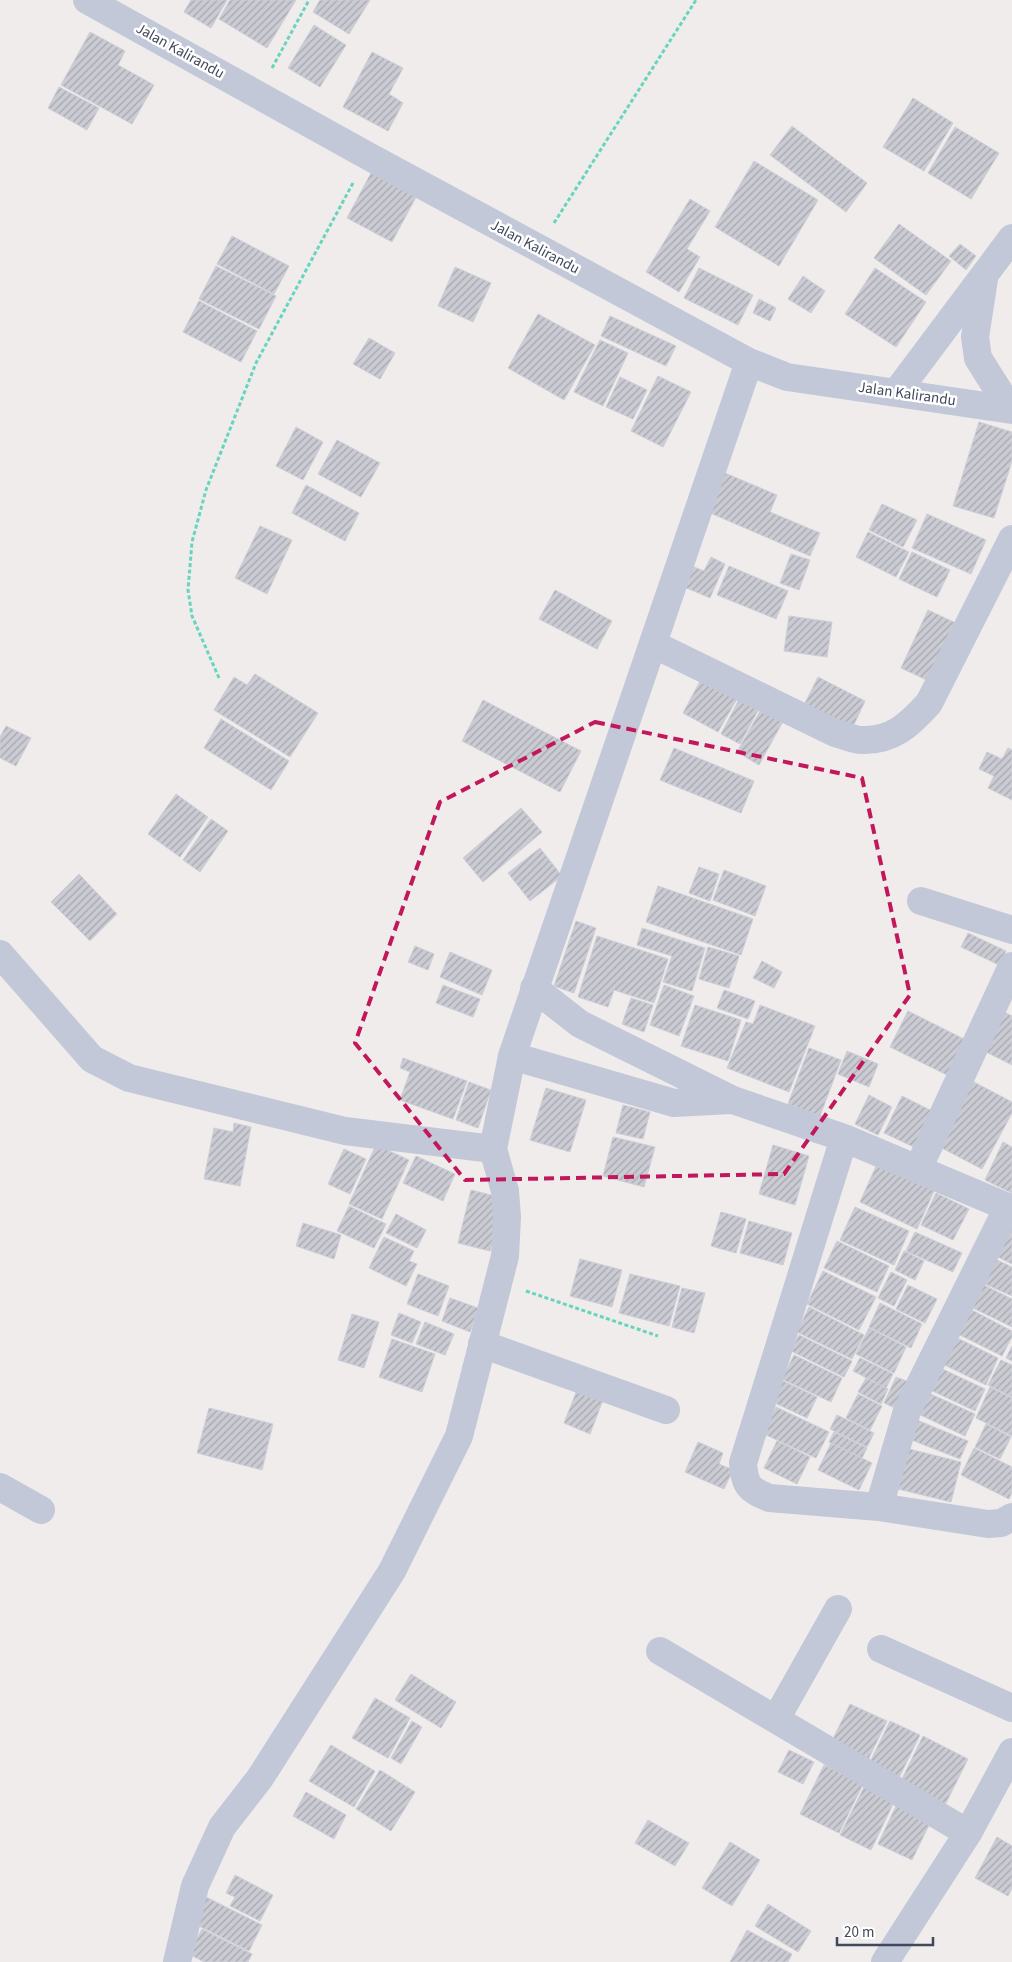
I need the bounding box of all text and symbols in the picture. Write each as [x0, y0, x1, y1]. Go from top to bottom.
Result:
street label: Jalan Kalirandu [132, 18, 228, 84]
street label: Jalan Kalirandu [487, 215, 583, 279]
street label: Jalan Kalirandu [857, 377, 957, 411]
scale bar [837, 1914, 933, 1946]
text: 20 m [844, 1922, 874, 1943]

